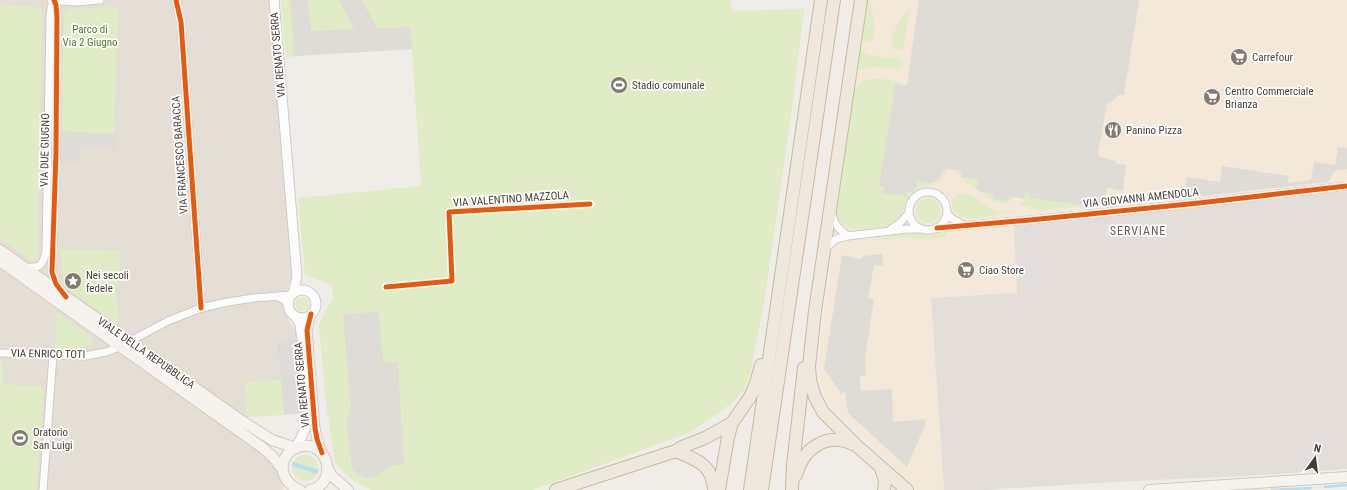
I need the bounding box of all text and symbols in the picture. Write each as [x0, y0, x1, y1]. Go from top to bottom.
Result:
street label: VIA RENATO SERRA [268, 11, 288, 98]
park label: Parco di Via 2 Giugno [62, 23, 118, 49]
supermarket icon: Carrefour [1229, 47, 1249, 67]
place label: Carrefour [1252, 51, 1294, 64]
sports icon: Stadio comunale [609, 75, 629, 95]
place label: Stadio comunale [632, 79, 705, 92]
place label: Centro Commerciale Brianza [1225, 85, 1314, 111]
supermarket icon: Centro Commerciale Brianza [1202, 87, 1222, 107]
street label: VIA FRANCESCO BARACCA [169, 95, 191, 214]
street label: VIA DUE GIUGNO [38, 113, 52, 187]
restaurant icon: Panino Pizza [1103, 120, 1123, 140]
place label: Panino Pizza [1126, 124, 1182, 137]
street label: VIA GIOVANNI AMENDOLA [1083, 185, 1200, 211]
street label: VIA VALENTINO MAZZOLA [453, 188, 570, 210]
district label: SERVIANE [1110, 224, 1166, 238]
supermarket icon: Ciao Store [956, 260, 976, 280]
place label: Ciao Store [979, 264, 1024, 277]
place label: Nei secoli fedele [86, 269, 129, 295]
place icon: Nei secoli fedele [63, 271, 83, 291]
street label: VIALE DELLA REPUBBLICA [95, 314, 198, 392]
street label: VIA RENATO SERRA [292, 341, 312, 428]
street label: VIA ENRICO TOTI [11, 347, 85, 361]
place label: Oratorio San Luigi [33, 426, 73, 452]
sports icon: Oratorio San Luigi [10, 428, 30, 448]
north arrow [1295, 438, 1335, 478]
text: N [1312, 442, 1322, 456]

